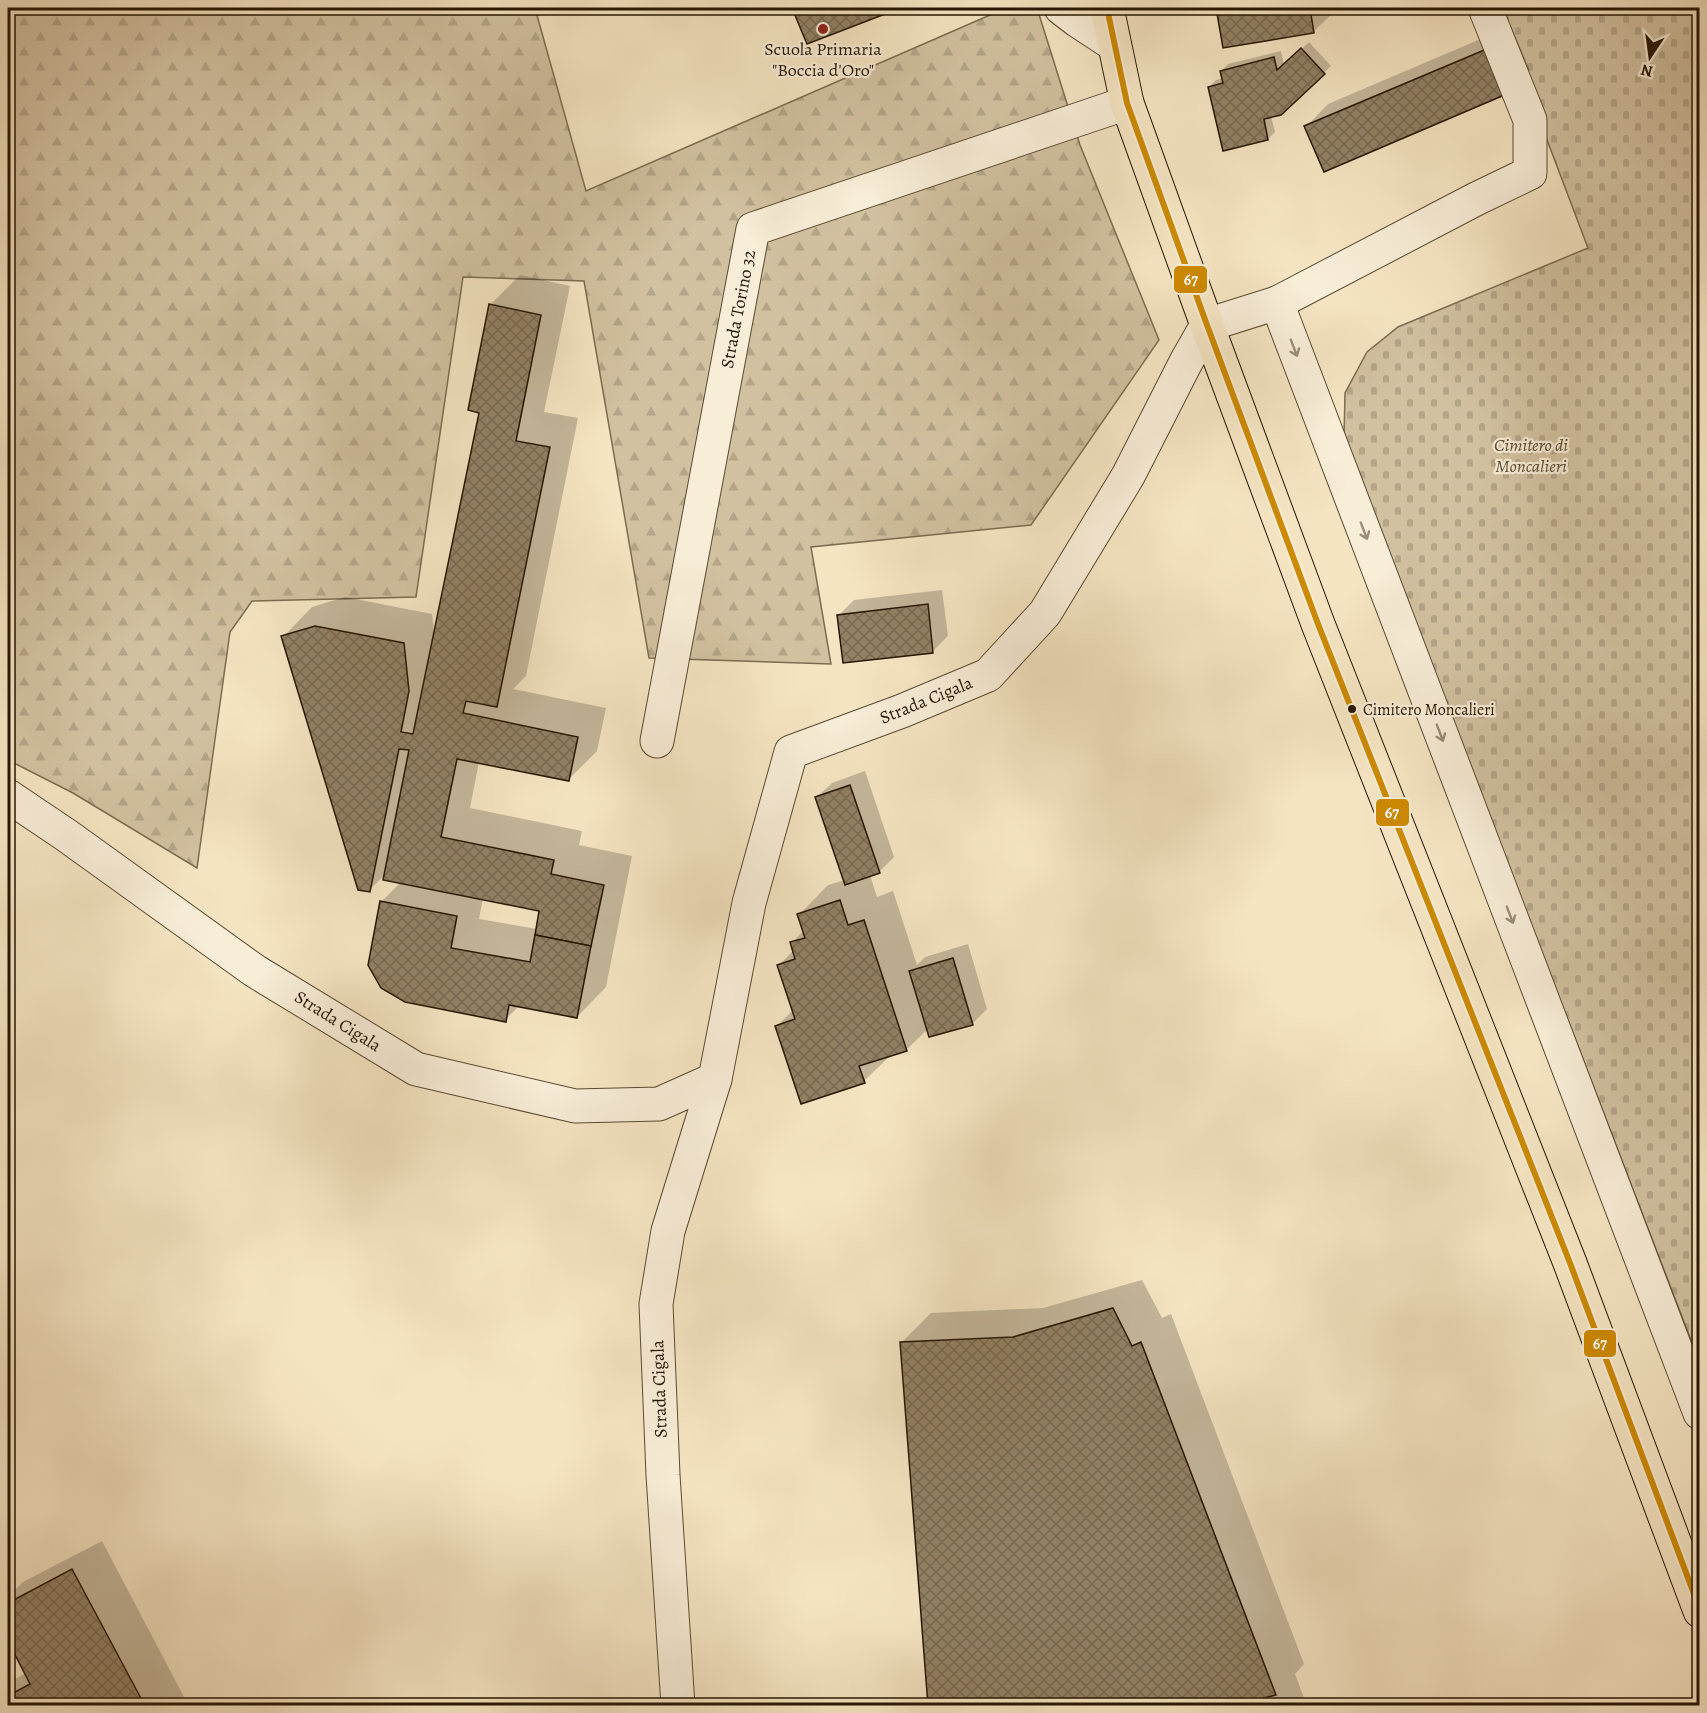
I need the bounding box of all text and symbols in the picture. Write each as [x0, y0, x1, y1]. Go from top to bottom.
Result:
marker: Scuola Primaria "Boccia d'Oro" [816, 22, 830, 36]
north arrow [1620, 27, 1680, 87]
place label: Scuola Primaria "Boccia d'Oro" [764, 37, 882, 82]
text: N [1638, 59, 1655, 83]
street label: Strada Torino 32 [715, 247, 761, 370]
line badge: 67 [1173, 265, 1208, 294]
text: 67 [1184, 269, 1198, 291]
one-way arrow [1289, 339, 1300, 357]
park label: Cimitero di Moncalieri [1494, 433, 1568, 478]
one-way arrow [1359, 521, 1370, 539]
street label: Strada Cigala [876, 670, 977, 730]
place label: Cimitero Moncalieri [1363, 699, 1495, 721]
marker: Cimitero Moncalieri [1346, 703, 1358, 715]
one-way arrow [1436, 723, 1447, 741]
line badge: 67 [1375, 798, 1410, 827]
text: 67 [1385, 802, 1399, 824]
one-way arrow [1505, 905, 1516, 924]
street label: Strada Cigala [290, 985, 386, 1058]
line badge: 67 [1583, 1329, 1617, 1358]
text: 67 [1593, 1333, 1607, 1355]
street label: Strada Cigala [645, 1339, 673, 1438]

